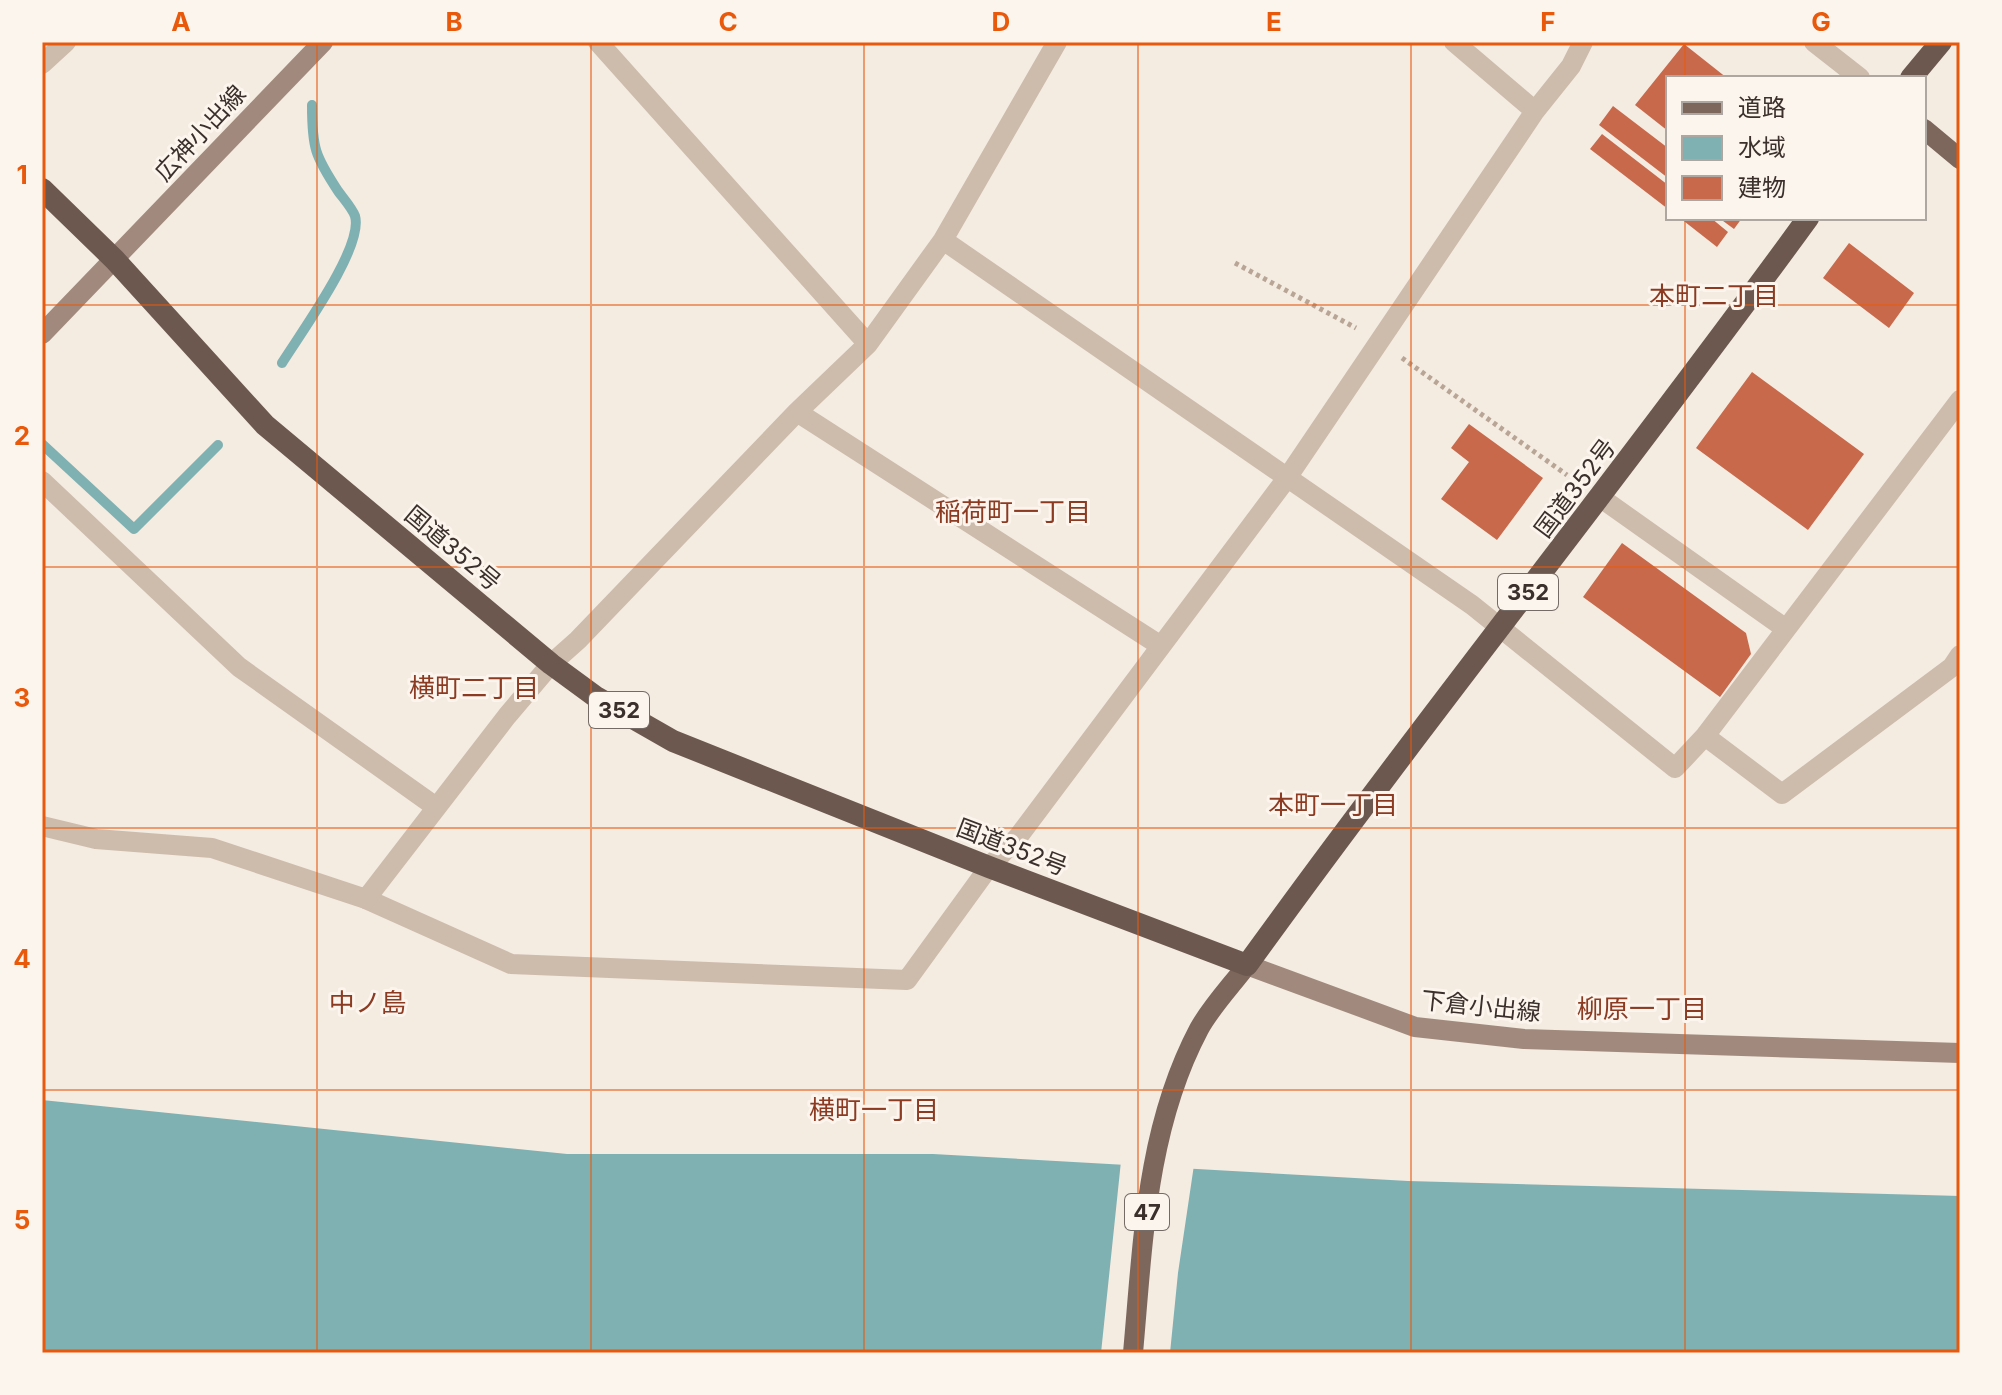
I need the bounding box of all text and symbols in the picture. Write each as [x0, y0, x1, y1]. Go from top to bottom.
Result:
text: A [171, 6, 191, 37]
text: B [445, 6, 463, 37]
text: C [718, 6, 738, 37]
text: D [992, 6, 1010, 37]
text: E [1266, 6, 1282, 37]
text: F [1540, 6, 1556, 37]
text: G [1811, 6, 1831, 37]
legend [1666, 76, 1926, 220]
street label: 広神小出線 [148, 79, 252, 187]
text: 道路 [1738, 93, 1786, 122]
text: 水域 [1738, 133, 1786, 162]
text: 1 [16, 159, 28, 190]
text: 建物 [1738, 173, 1786, 202]
district label: 本町二丁目 [1649, 280, 1779, 311]
text: 2 [14, 420, 30, 451]
street label: 国道352号 [1528, 433, 1622, 543]
district label: 稲荷町一丁目 [935, 496, 1091, 527]
street label: 国道352号 [399, 500, 507, 596]
road number: 352 [1498, 574, 1558, 610]
district label: 横町二丁目 [409, 672, 539, 703]
text: 3 [14, 682, 30, 713]
road number: 352 [589, 692, 649, 728]
district label: 本町一丁目 [1268, 789, 1398, 820]
street label: 国道352号 [953, 813, 1071, 881]
text: 4 [13, 943, 31, 974]
street label: 下倉小出線 [1420, 985, 1542, 1027]
district label: 中ノ島 [329, 987, 407, 1018]
district label: 柳原一丁目 [1577, 993, 1707, 1024]
district label: 横町一丁目 [809, 1094, 939, 1125]
road number: 47 [1125, 1194, 1169, 1230]
text: 5 [14, 1204, 30, 1235]

